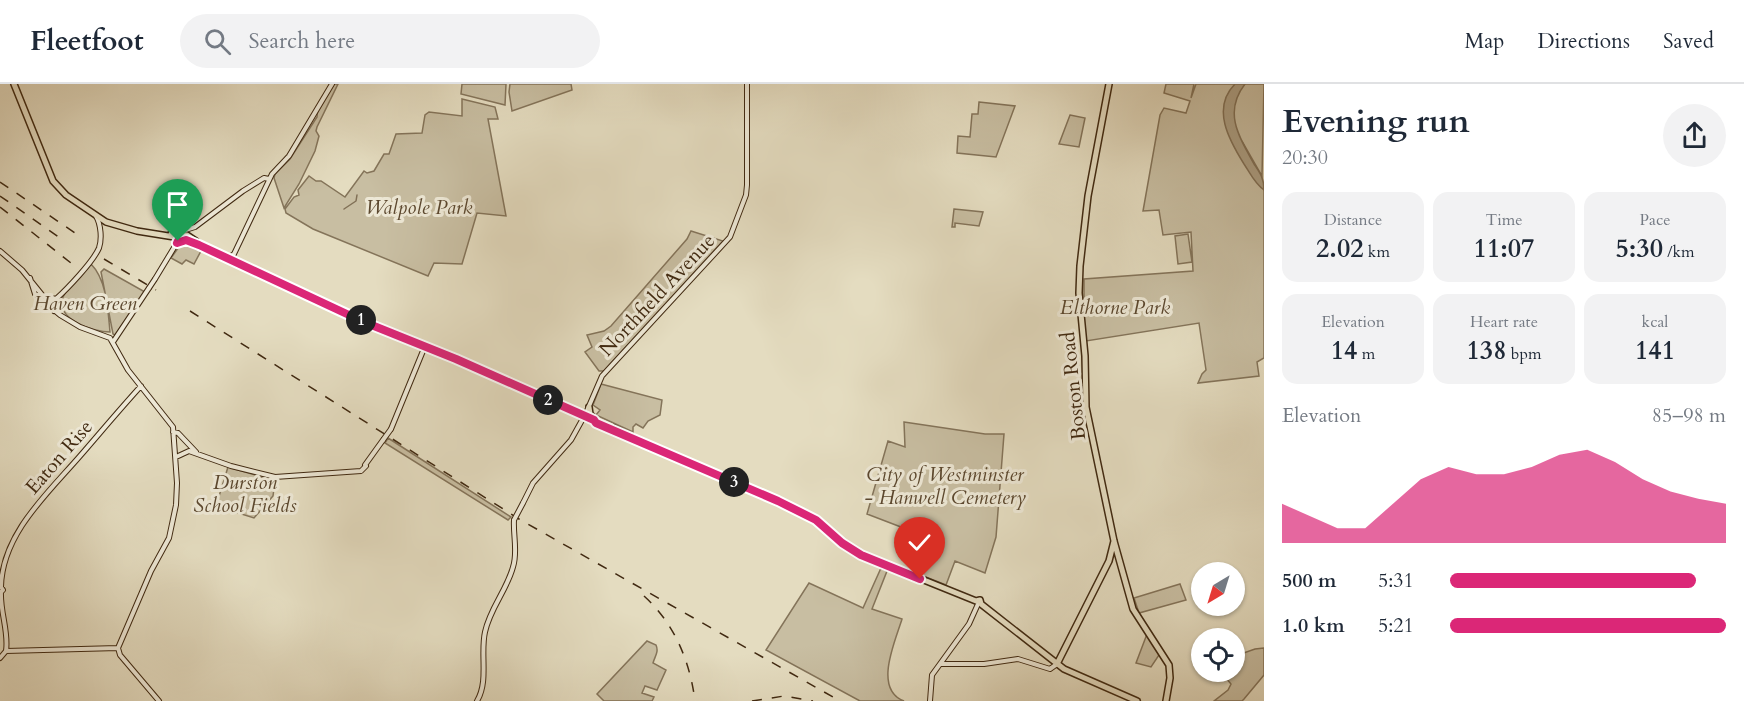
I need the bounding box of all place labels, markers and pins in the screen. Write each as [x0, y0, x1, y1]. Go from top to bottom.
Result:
pin [152, 179, 203, 241]
pin: 1 [346, 305, 376, 335]
pin: 2 [533, 385, 563, 415]
pin: 3 [719, 467, 749, 497]
pin [894, 517, 945, 579]

